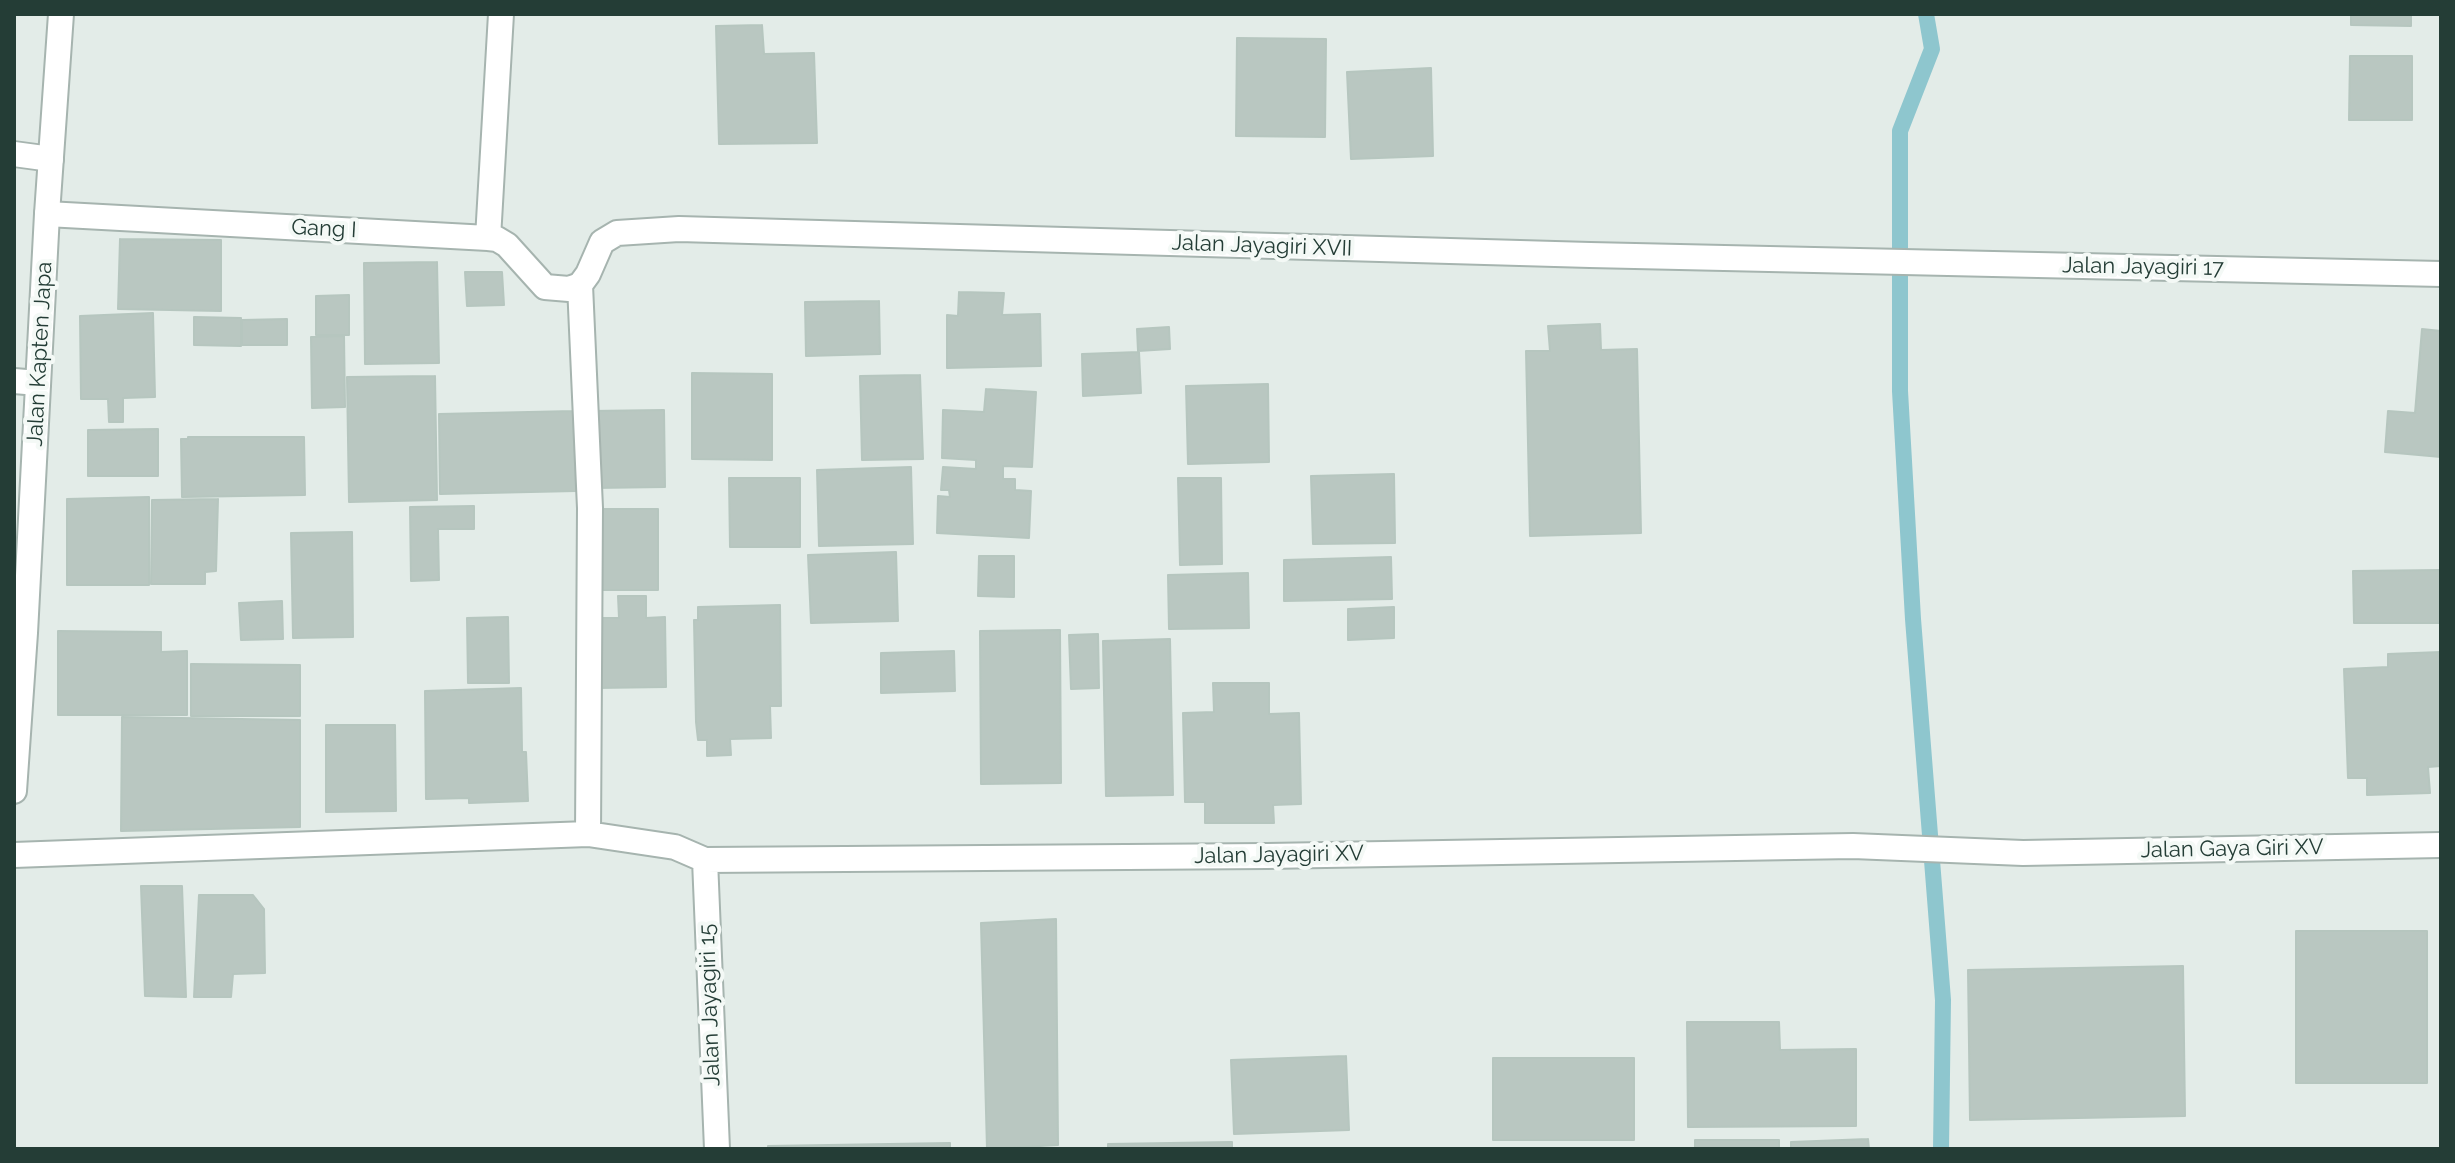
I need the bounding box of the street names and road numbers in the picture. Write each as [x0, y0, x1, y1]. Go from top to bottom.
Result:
street label: Gang I [291, 214, 357, 244]
street label: Jalan Jayagiri XVII [1171, 230, 1353, 262]
street label: Jalan Jayagiri 17 [2062, 252, 2224, 282]
street label: Jalan Kapten Japa [22, 261, 58, 447]
street label: Jalan Gaya Giri XV [2140, 834, 2324, 864]
street label: Jalan Jayagiri XV [1194, 840, 1364, 870]
street label: Jalan Jayagiri 15 [694, 923, 726, 1087]

